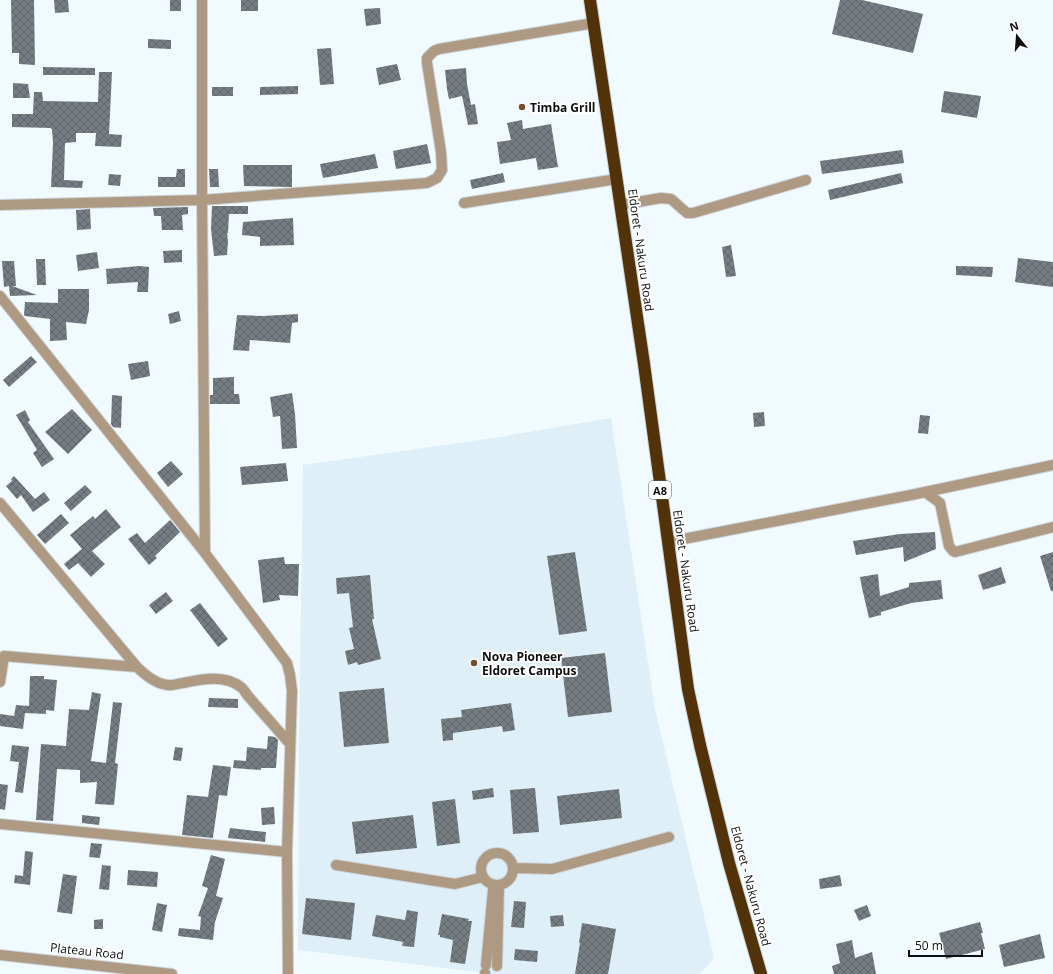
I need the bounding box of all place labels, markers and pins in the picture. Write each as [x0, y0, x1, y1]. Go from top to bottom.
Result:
place label: Timba Grill [530, 99, 595, 116]
marker: Timba Grill [517, 102, 527, 112]
place label: Nova Pioneer Eldoret Campus [482, 648, 576, 679]
marker: Nova Pioneer Eldoret Campus [469, 658, 479, 668]

